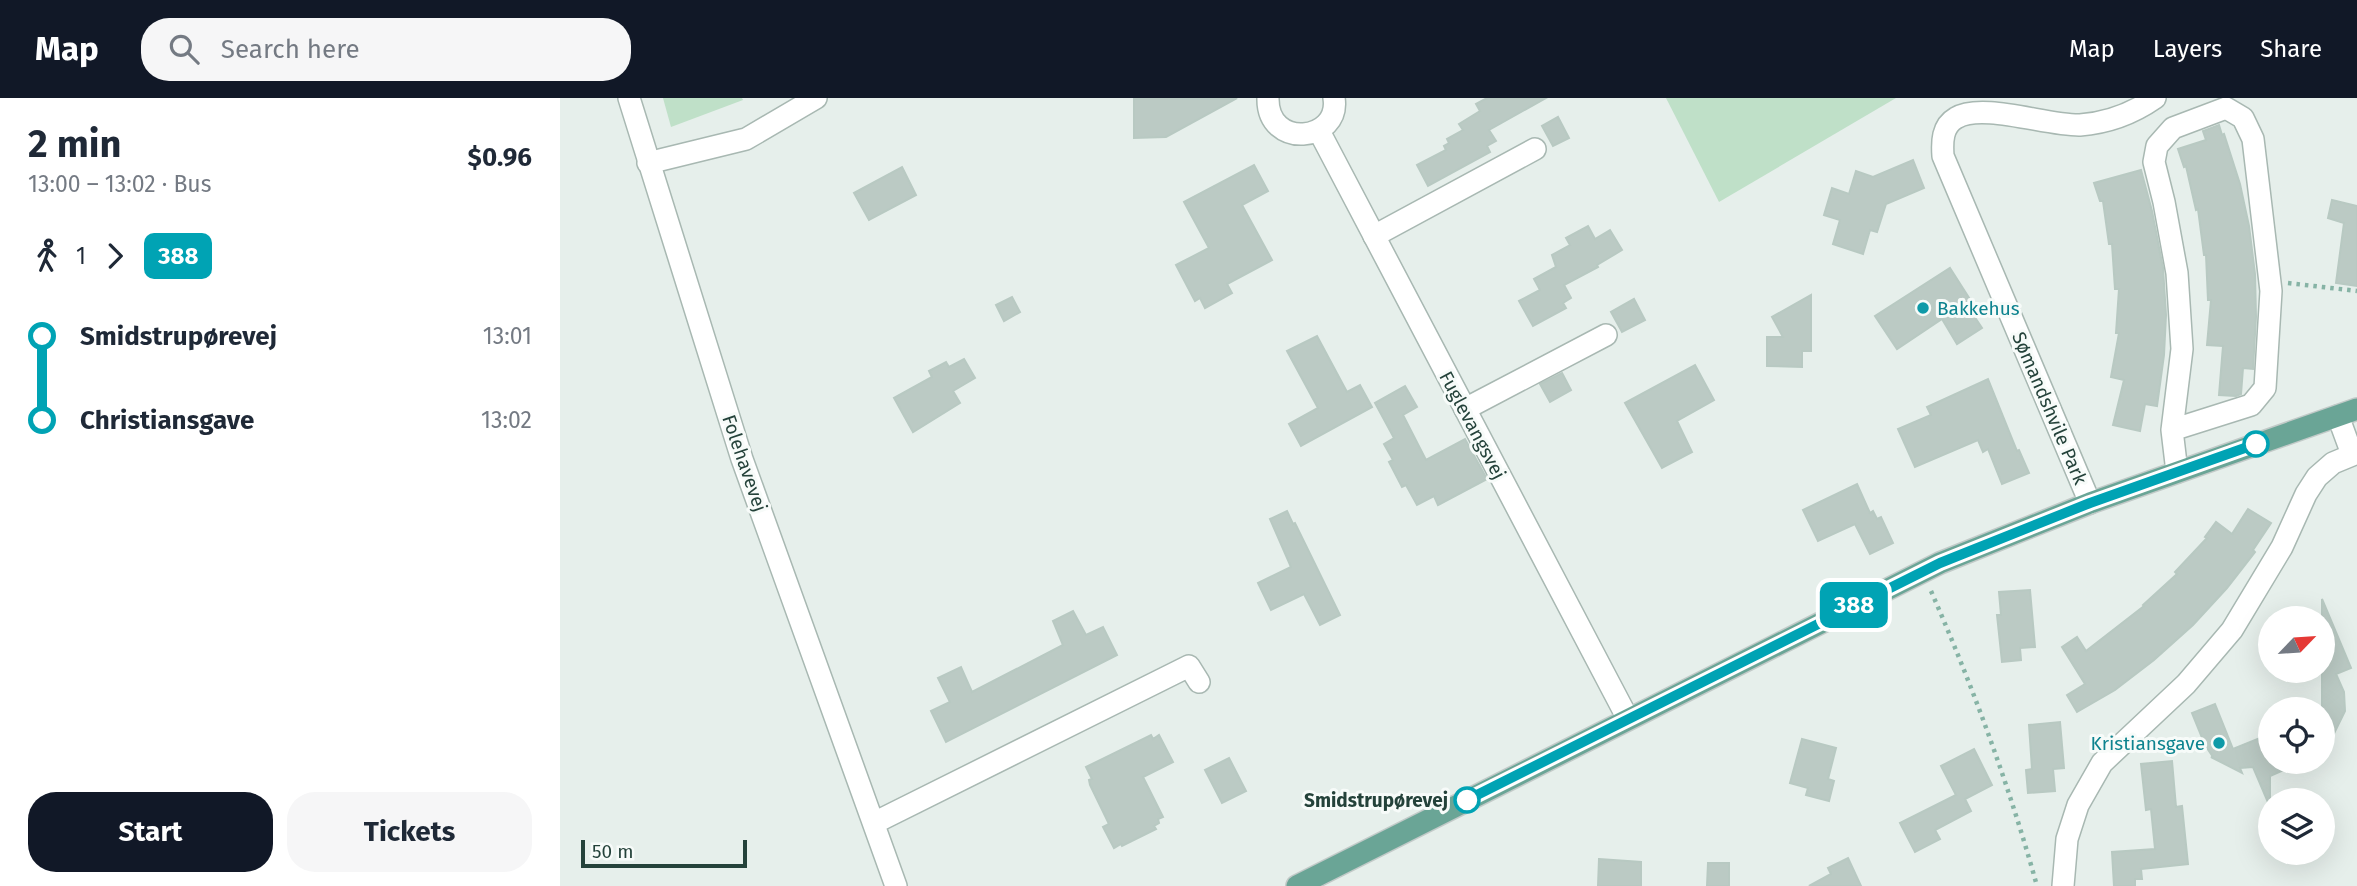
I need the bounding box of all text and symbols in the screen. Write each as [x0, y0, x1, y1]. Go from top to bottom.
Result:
search box [141, 18, 631, 81]
text: Map [35, 29, 99, 69]
icon: search [165, 30, 203, 68]
text: Search here [221, 34, 360, 65]
text: Map [2069, 35, 2115, 63]
text: Layers [2153, 35, 2222, 63]
text: Share [2260, 35, 2322, 63]
text: 2 min [28, 121, 121, 167]
text: $0.96 [468, 142, 532, 173]
text: 13:00 – 13:02 · Bus [28, 170, 212, 198]
icon: walk [28, 237, 66, 275]
icon: forward [96, 237, 134, 275]
text: 1 [76, 242, 86, 270]
text: 388 [158, 242, 198, 270]
place label: Bakkehus [1937, 297, 2020, 320]
marker: Bakkehus [1915, 300, 1931, 316]
text: Smidstrupørevej [80, 321, 277, 352]
text: 13:01 [483, 322, 532, 350]
street label: Sømandshvile Park [2007, 328, 2092, 488]
street label: Fuglevangsvej [1434, 367, 1511, 483]
text: Christiansgave [80, 405, 254, 436]
text: 13:02 [481, 406, 532, 434]
street label: Folehavevej [717, 412, 772, 515]
unlabelled marker [2243, 431, 2269, 457]
line badge: 388 [1814, 582, 1894, 628]
text: 388 [1834, 591, 1874, 619]
north arrow [2258, 606, 2334, 682]
map controls [2258, 606, 2335, 865]
button: locate [2258, 697, 2335, 774]
place label: Kristiansgave [2090, 732, 2205, 755]
marker: Kristiansgave [2211, 735, 2227, 751]
marker: Smidstrupørevej [1454, 787, 1480, 813]
button: layers [2258, 788, 2335, 865]
place label: Smidstrupørevej [1304, 789, 1448, 812]
button: Start [28, 792, 273, 872]
button: Tickets [287, 792, 532, 872]
scale bar [581, 837, 747, 869]
text: 50 m [592, 840, 633, 863]

